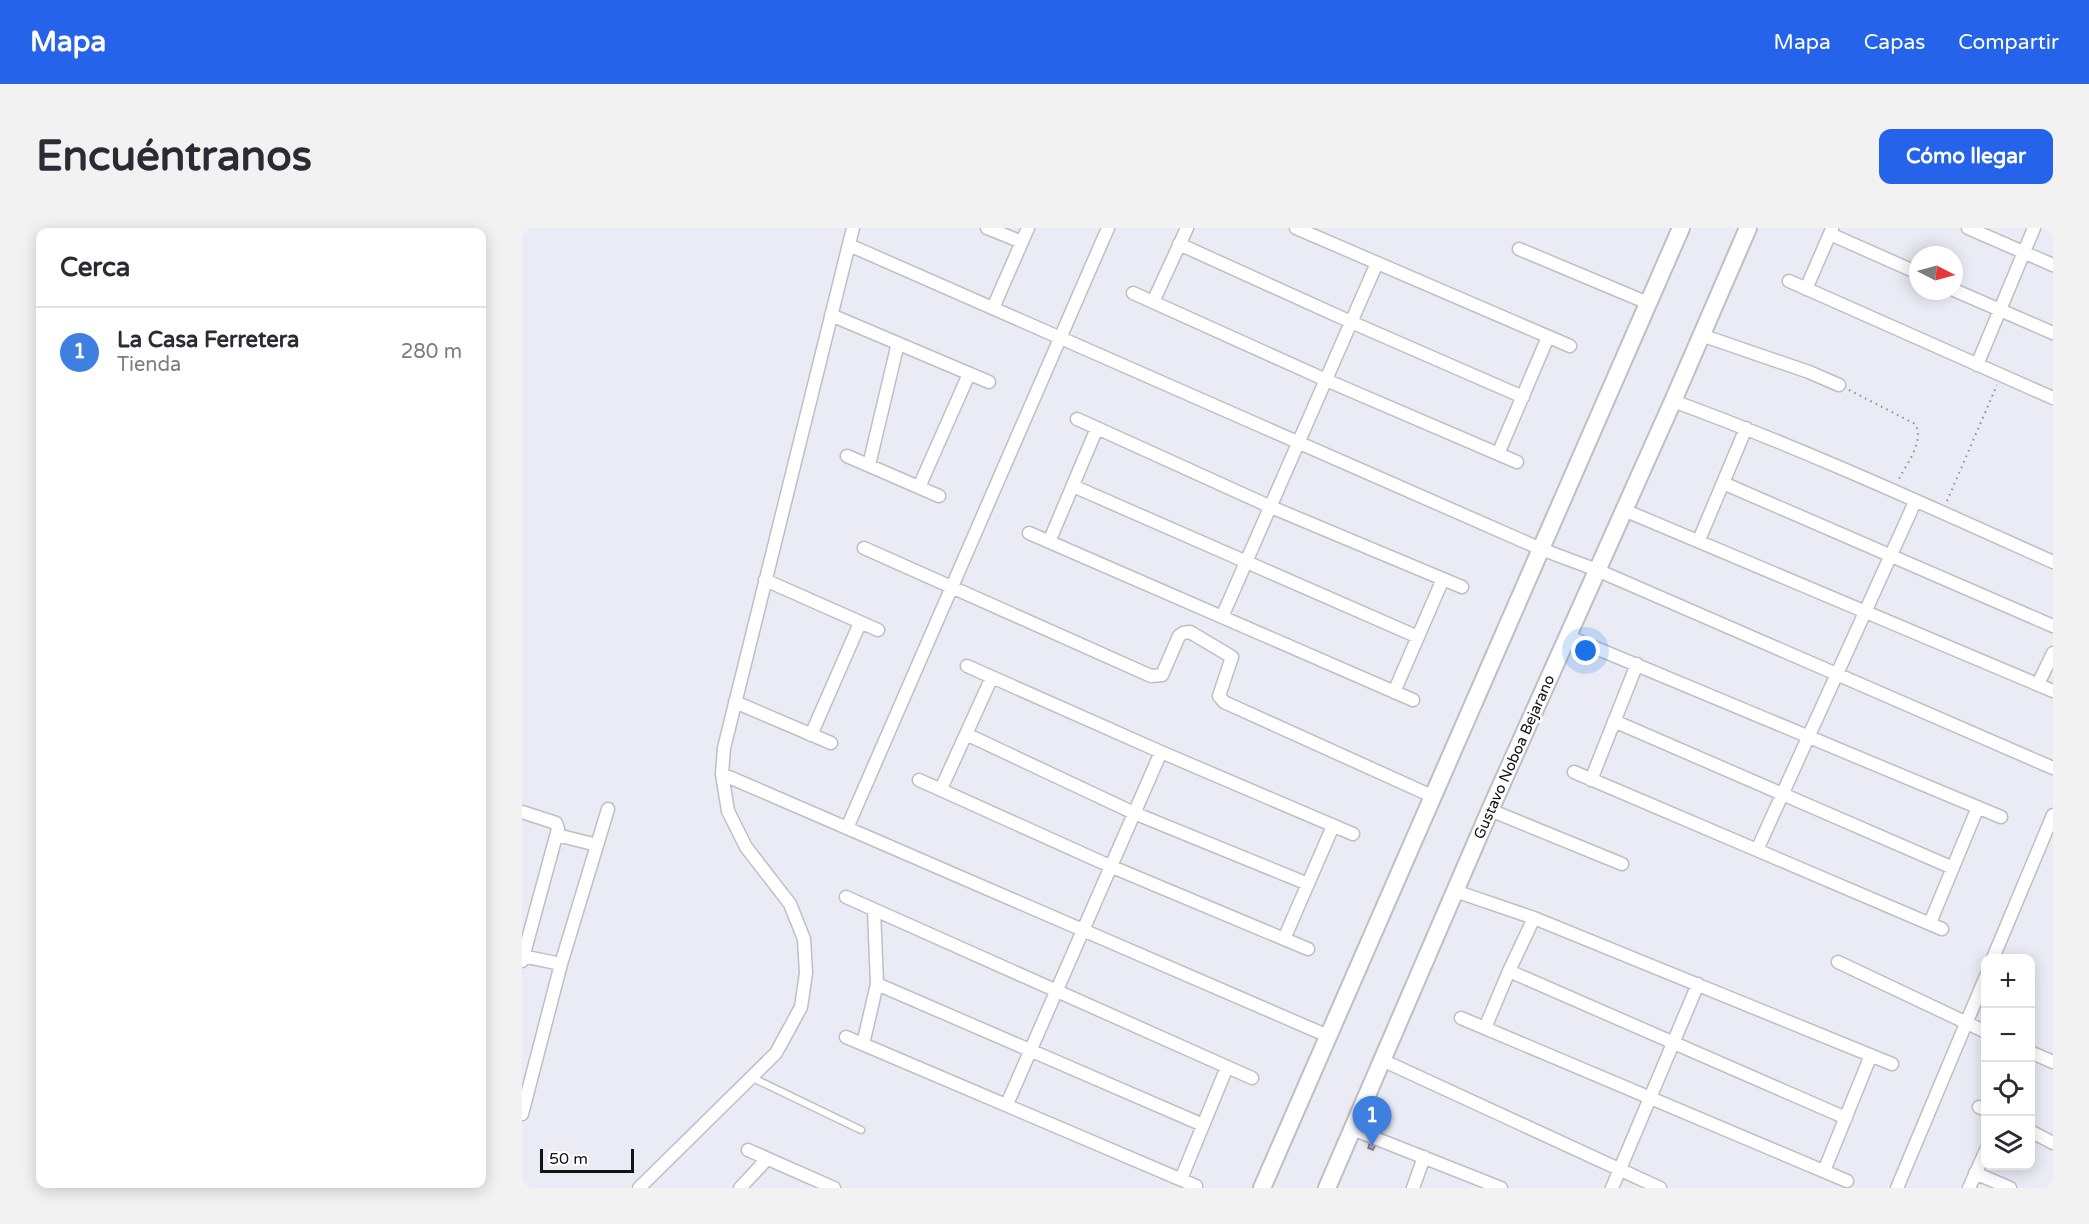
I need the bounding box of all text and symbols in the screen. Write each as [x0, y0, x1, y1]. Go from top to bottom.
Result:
text: Mapa [30, 25, 106, 59]
text: Mapa [1774, 30, 1831, 55]
text: Capas [1864, 30, 1925, 55]
text: Compartir [1958, 30, 2059, 55]
button: Cómo llegar [1879, 129, 2053, 184]
text: Encuéntranos [36, 131, 312, 182]
north arrow [1909, 246, 1963, 300]
text: Cerca [60, 252, 130, 283]
text: La Casa Ferretera [117, 327, 299, 353]
text: 1 [73, 340, 86, 364]
text: 280 m [401, 340, 462, 364]
text: Tienda [117, 353, 181, 377]
your location [1571, 636, 1600, 665]
street label: Gustavo Noboa Bejarano [1470, 672, 1558, 842]
map controls [1981, 954, 2035, 1170]
button: + [1981, 954, 2035, 1008]
button: − [1981, 1008, 2035, 1062]
button: locate [1981, 1062, 2035, 1116]
pin: 1 [1352, 1096, 1392, 1146]
button: layers [1981, 1116, 2035, 1170]
scale bar [540, 1146, 634, 1174]
text: 50 m [549, 1149, 588, 1169]

